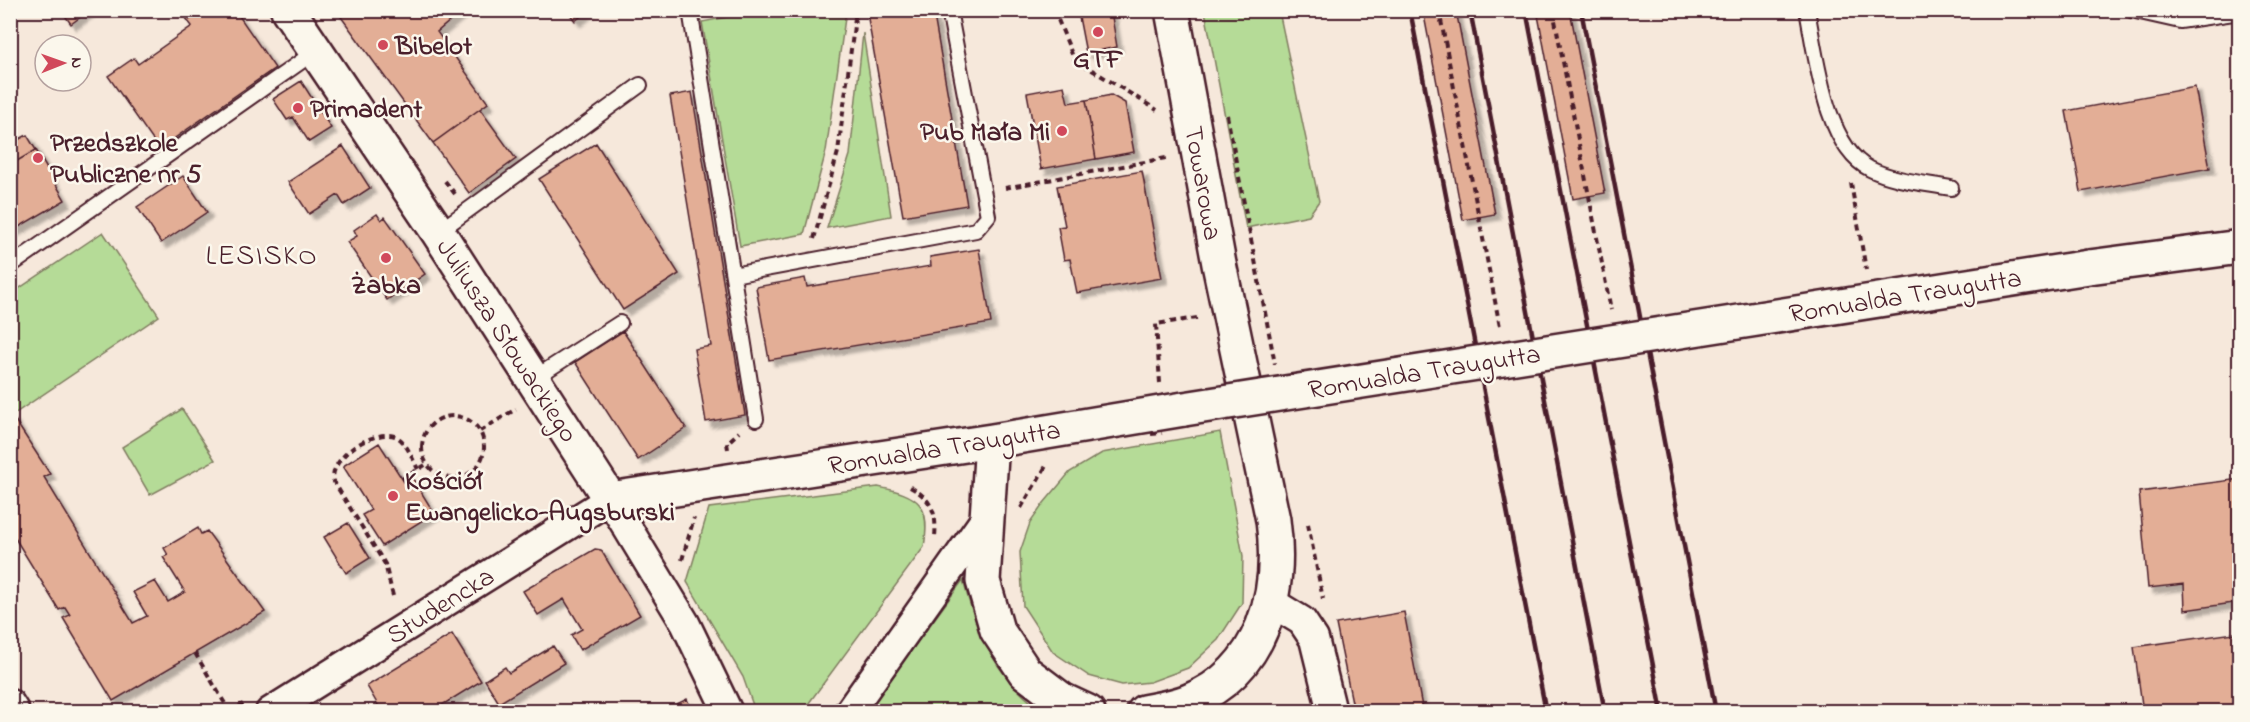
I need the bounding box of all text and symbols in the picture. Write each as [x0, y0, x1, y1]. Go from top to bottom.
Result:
marker: GTF [1091, 25, 1105, 39]
place label: Bibelot [393, 28, 473, 67]
north arrow [33, 33, 93, 93]
marker: Bibelot [376, 38, 390, 52]
place label: GTF [1073, 41, 1123, 80]
text: N [64, 57, 88, 69]
place label: Primadent [310, 91, 423, 130]
marker: Primadent [291, 101, 305, 115]
place label: Pub Mała Mi [920, 114, 1050, 153]
street label: Towarowa [1172, 123, 1231, 244]
marker: Pub Mała Mi [1055, 124, 1069, 138]
place label: Przedszkole Publiczne nr 5 [50, 125, 202, 195]
marker: Przedszkole Publiczne nr 5 [31, 151, 45, 165]
street label: Juliusza Słowackiego [425, 232, 587, 451]
district label: LESISKO [206, 237, 318, 278]
marker: Żabka [379, 251, 393, 265]
street label: Romualda Traugutta [1786, 260, 2024, 335]
place label: Żabka [351, 267, 421, 306]
street label: Romualda Traugutta [1305, 336, 1543, 411]
street label: Romualda Traugutta [825, 412, 1063, 487]
place label: Kościół Ewangelicko-Augsburski [405, 463, 675, 534]
marker: Kościół Ewangelicko-Augsburski [386, 489, 400, 503]
street label: Studencka [380, 559, 503, 656]

